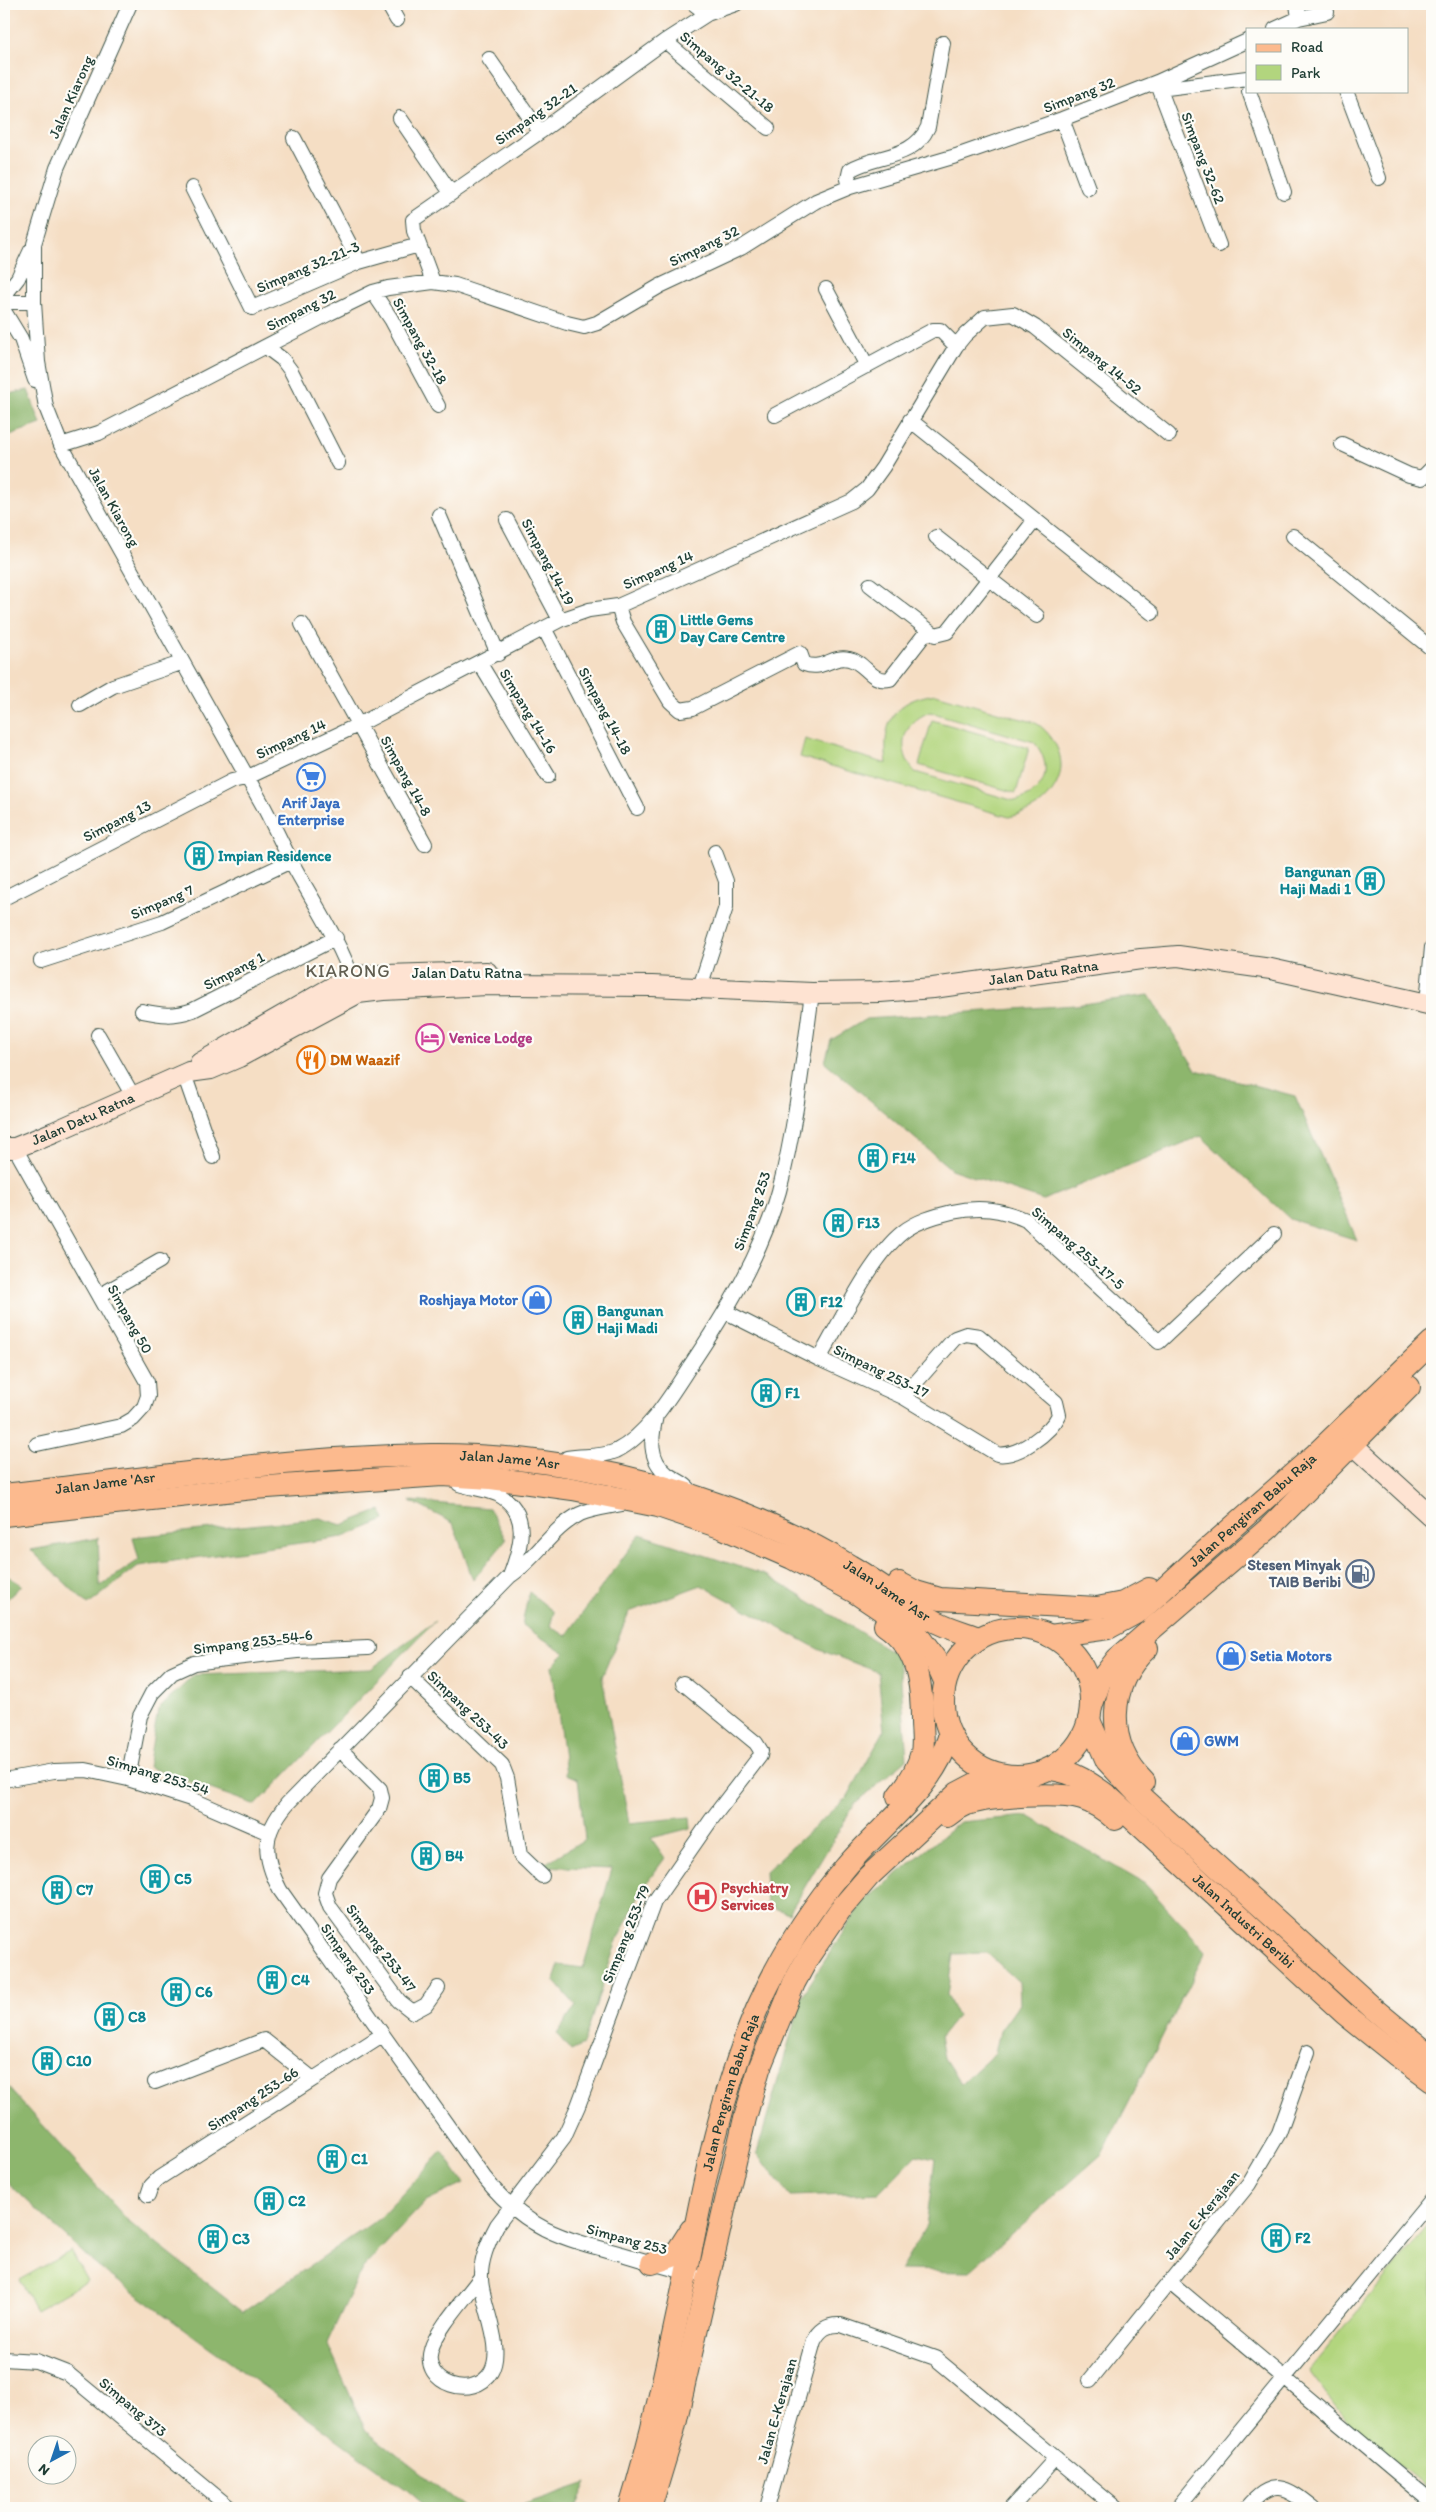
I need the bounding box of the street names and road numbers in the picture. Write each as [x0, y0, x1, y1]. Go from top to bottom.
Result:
street label: Simpang 32-21-18 [676, 27, 778, 117]
street label: Jalan Kiarong [45, 53, 97, 141]
street label: Simpang 32 [1041, 73, 1117, 117]
street label: Simpang 32-21 [491, 79, 581, 149]
street label: Simpang 32-62 [1177, 109, 1229, 207]
street label: Simpang 32 [666, 221, 742, 271]
street label: Simpang 32-21-3 [254, 237, 362, 297]
street label: Simpang 32 [263, 285, 339, 335]
street label: Simpang 32-18 [389, 294, 451, 388]
street label: Simpang 14-52 [1059, 323, 1145, 399]
street label: Jalan Kiarong [85, 464, 144, 550]
street label: Simpang 14-19 [518, 515, 579, 609]
street label: Simpang 14 [620, 546, 696, 594]
street label: Simpang 14-18 [574, 664, 636, 758]
street label: Simpang 14-16 [496, 665, 560, 757]
street label: Simpang 14 [253, 715, 329, 763]
street label: Simpang 14-8 [376, 733, 436, 819]
street label: Simpang 13 [80, 796, 154, 846]
street label: Simpang 7 [128, 880, 197, 923]
street label: Simpang 1 [200, 948, 268, 994]
street label: Jalan Datu Ratna [988, 956, 1100, 989]
street label: Jalan Datu Ratna [412, 964, 522, 982]
street label: Jalan Datu Ratna [29, 1088, 137, 1149]
street label: Simpang 253 [729, 1169, 775, 1253]
street label: Simpang 253-17-5 [1028, 1203, 1128, 1293]
street label: Simpang 50 [104, 1281, 156, 1357]
street label: Simpang 253-17 [830, 1340, 932, 1402]
street label: Jalan Jame 'Asr [459, 1446, 561, 1473]
street label: Jalan Pengiran Babu Raja [1185, 1449, 1320, 1571]
street label: Jalan Jame 'Asr [54, 1468, 157, 1498]
street label: Jalan Jame 'Asr [840, 1555, 934, 1626]
street label: Simpang 253-54-6 [192, 1626, 314, 1658]
street label: Simpang 253-43 [423, 1667, 513, 1753]
street label: Simpang 253-54 [105, 1751, 211, 1799]
street label: Jalan Industri Beribi [1189, 1869, 1298, 1972]
street label: Simpang 253-79 [598, 1882, 654, 1986]
street label: Simpang 253-47 [342, 1900, 420, 1996]
street label: Simpang 253 [317, 1920, 379, 1998]
street label: Jalan Pengiran Babu Raja [698, 2011, 763, 2173]
street label: Simpang 253-66 [204, 2063, 302, 2135]
street label: Jalan E-Kerajaan [1161, 2167, 1243, 2263]
street label: Simpang 253 [584, 2220, 670, 2258]
street label: Jalan E-Kerajaan [753, 2356, 801, 2466]
street label: Simpang 373 [95, 2373, 171, 2441]

